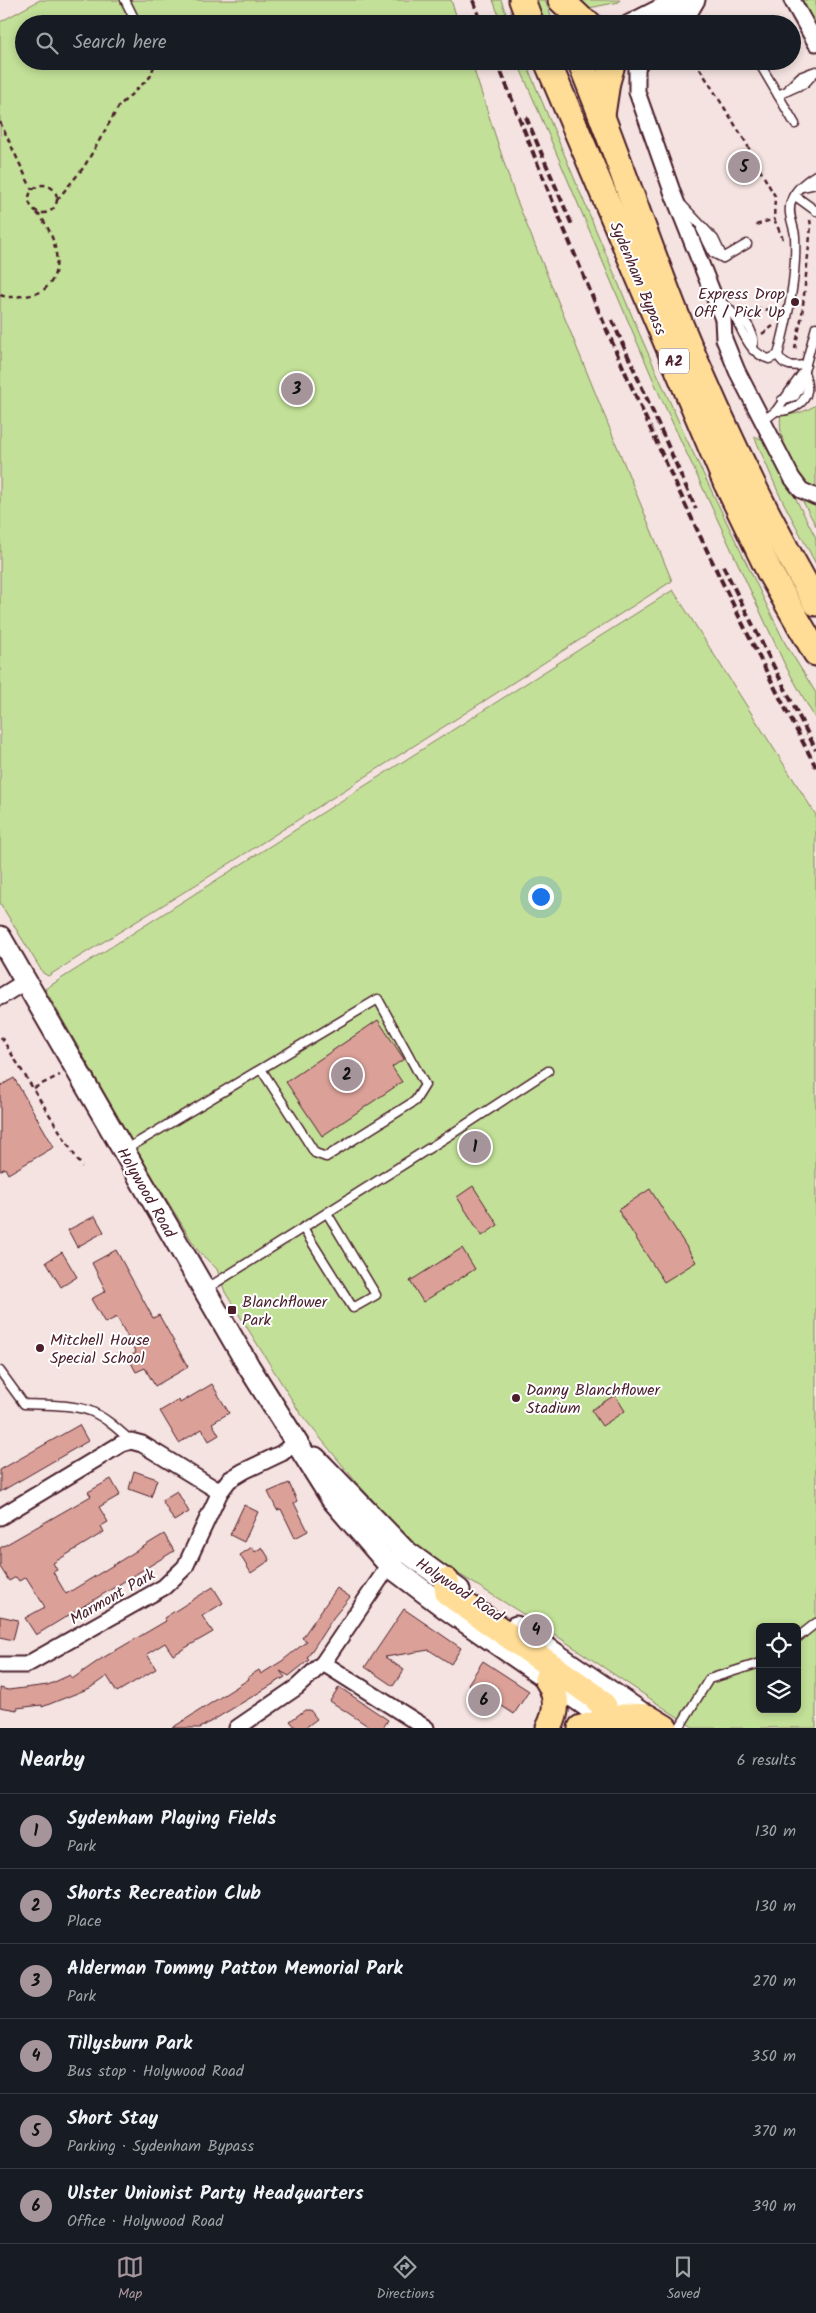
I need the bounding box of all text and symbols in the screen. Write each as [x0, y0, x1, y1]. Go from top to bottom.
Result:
search box [15, 15, 801, 70]
text: Search here [73, 28, 167, 58]
icon: search [33, 29, 61, 57]
pin: 5 [728, 148, 760, 186]
street label: Sydenham Bypass [602, 218, 673, 340]
place label: Express Drop Off / Pick Up [694, 282, 785, 325]
marker: Express Drop Off / Pick Up [789, 296, 801, 308]
road number: A2 [659, 348, 689, 374]
pin: 3 [281, 370, 313, 408]
your location [528, 884, 554, 910]
pin: 2 [331, 1056, 363, 1094]
pin: 1 [459, 1128, 491, 1166]
street label: Holywood Road [110, 1143, 182, 1244]
place label: Blanchflower Park [242, 1290, 329, 1333]
marker: Blanchflower Park [226, 1304, 238, 1316]
place label: Mitchell House Special School [50, 1328, 149, 1371]
marker: Mitchell House Special School [34, 1342, 46, 1354]
place label: Danny Blanchflower Stadium [526, 1378, 662, 1421]
marker: Danny Blanchflower Stadium [510, 1392, 522, 1404]
street label: Holywood Road [410, 1552, 509, 1629]
street label: Marmont Park [65, 1562, 161, 1632]
pin: 4 [520, 1611, 552, 1649]
map controls [756, 1623, 801, 1713]
button: locate [756, 1623, 801, 1668]
button: layers [756, 1668, 801, 1713]
pin: 6 [468, 1681, 500, 1719]
text: Nearby [20, 1744, 85, 1777]
text: 6 results [737, 1748, 796, 1773]
text: Sydenham Playing Fields [67, 1804, 276, 1834]
text: 1 [34, 1819, 38, 1844]
text: 130 m [755, 1819, 796, 1844]
text: Park [67, 1834, 96, 1859]
text: Shorts Recreation Club [67, 1879, 261, 1909]
text: 2 [31, 1894, 41, 1919]
text: 130 m [755, 1894, 796, 1919]
text: Place [67, 1909, 101, 1934]
text: Alderman Tommy Patton Memorial Park [67, 1954, 403, 1984]
text: 3 [32, 1969, 40, 1994]
text: 270 m [752, 1969, 796, 1994]
text: Park [67, 1984, 96, 2009]
text: Tillysburn Park [67, 2029, 192, 2059]
text: 4 [32, 2044, 40, 2069]
text: 350 m [751, 2044, 796, 2069]
text: Bus stop · Holywood Road [67, 2059, 244, 2084]
text: Short Stay [67, 2104, 158, 2134]
text: 5 [32, 2119, 40, 2144]
text: 370 m [752, 2119, 796, 2144]
text: Parking · Sydenham Bypass [67, 2134, 254, 2159]
text: Ulster Unionist Party Headquarters [67, 2179, 364, 2209]
text: 6 [32, 2194, 40, 2219]
text: 390 m [752, 2194, 796, 2219]
text: Office · Holywood Road [67, 2209, 223, 2234]
tab: Map [116, 2253, 144, 2305]
tab: Directions [376, 2253, 434, 2305]
tab: Saved [667, 2253, 700, 2305]

